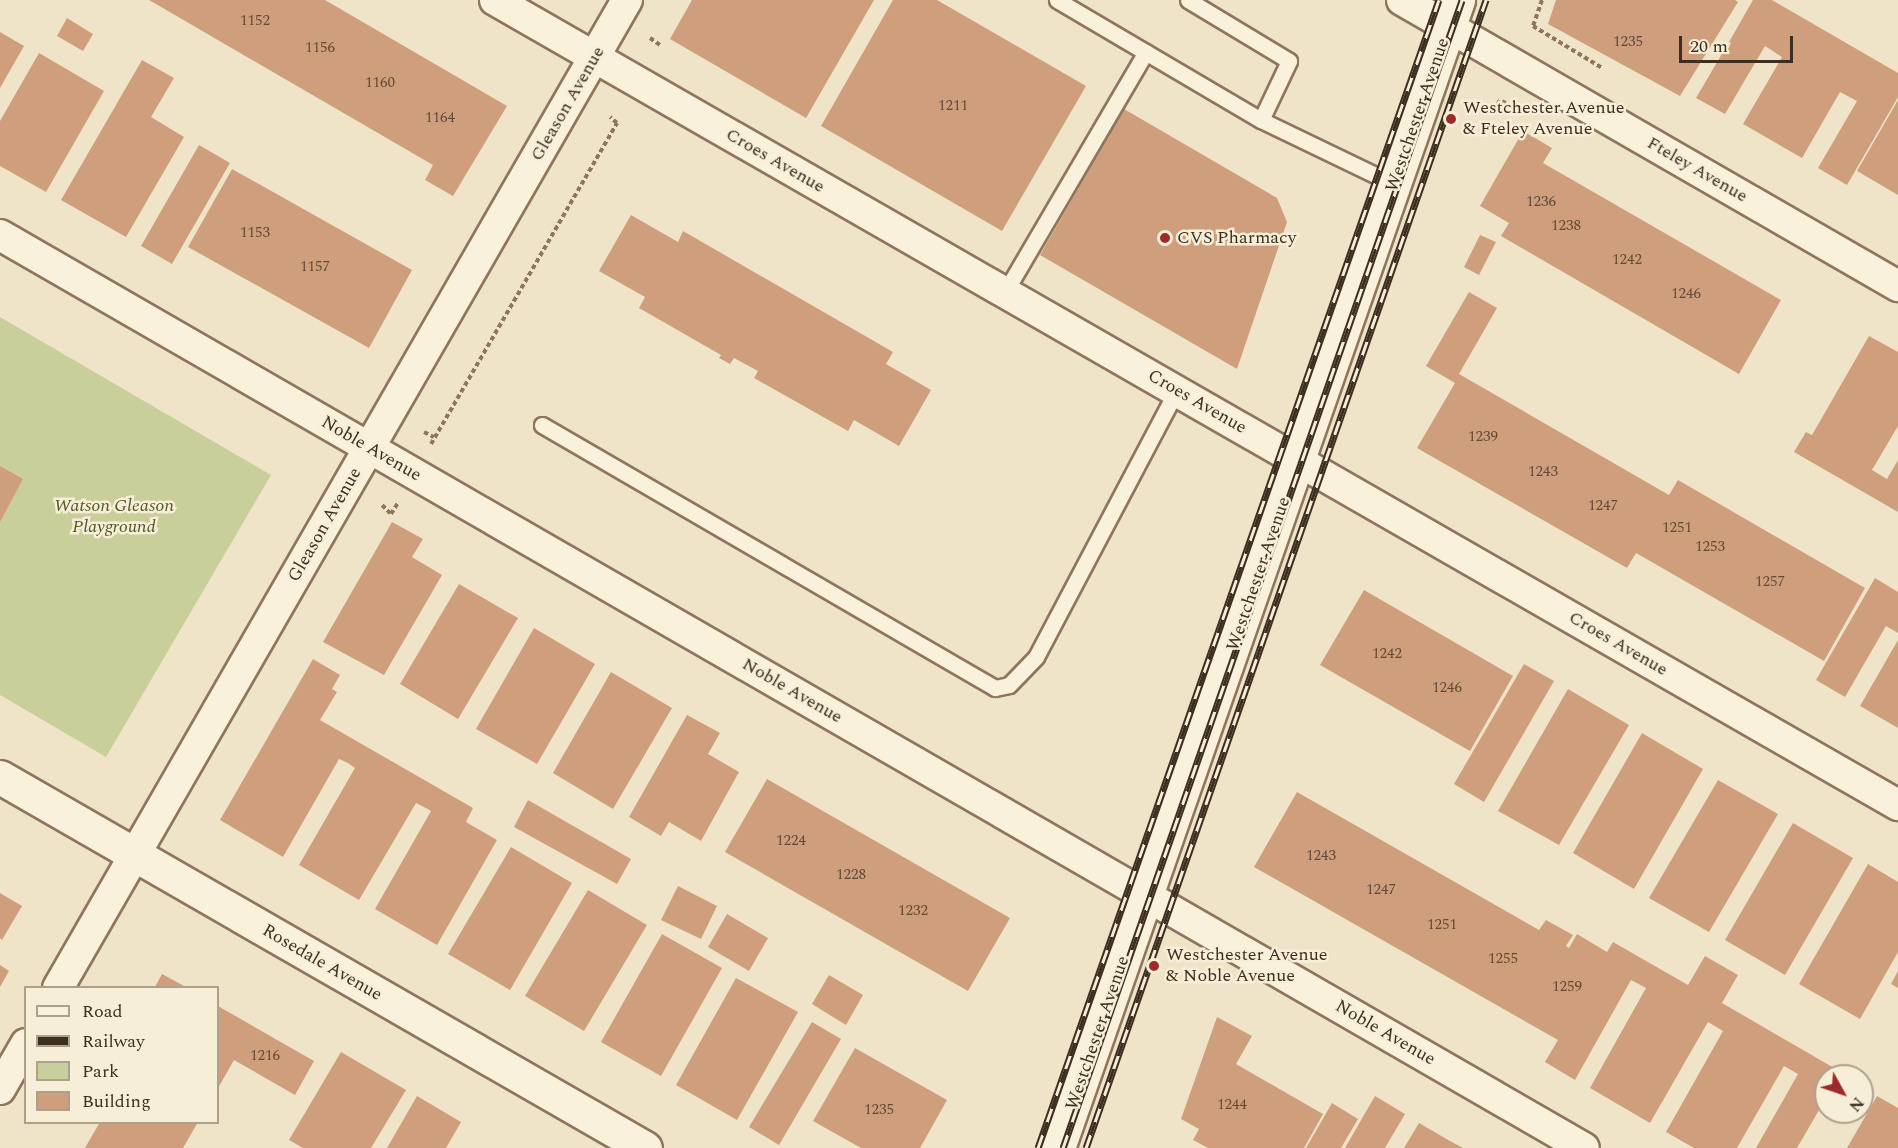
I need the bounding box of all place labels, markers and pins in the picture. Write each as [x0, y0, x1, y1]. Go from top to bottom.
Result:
place label: Westchester Avenue & Fteley Avenue [1463, 98, 1625, 140]
marker: Westchester Avenue & Fteley Avenue [1444, 112, 1458, 126]
place label: CVS Pharmacy [1177, 227, 1296, 249]
marker: CVS Pharmacy [1158, 231, 1172, 245]
place label: Westchester Avenue & Noble Avenue [1166, 945, 1328, 988]
marker: Westchester Avenue & Noble Avenue [1147, 959, 1161, 973]

